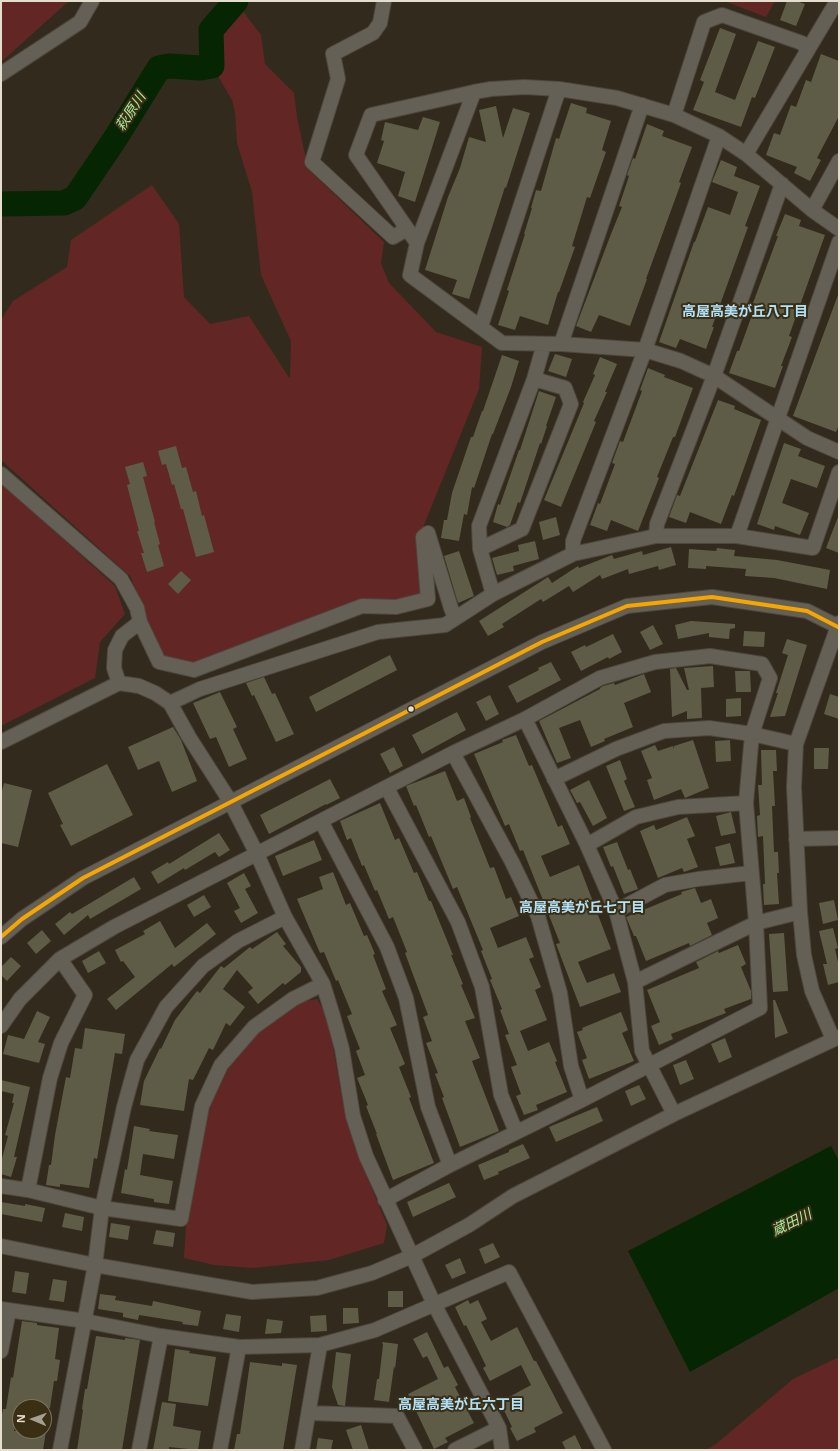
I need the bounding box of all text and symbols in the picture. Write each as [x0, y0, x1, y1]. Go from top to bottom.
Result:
water label: 萩原川 [113, 90, 149, 134]
district label: 高屋高美が丘八丁目 [682, 304, 808, 320]
unlabelled marker [406, 704, 416, 714]
district label: 高屋高美が丘七丁目 [519, 900, 645, 916]
water label: 蔵田川 [769, 1206, 815, 1240]
district label: 高屋高美が丘六丁目 [398, 1397, 524, 1413]
north arrow [12, 1399, 52, 1439]
text: N [13, 1414, 28, 1423]

